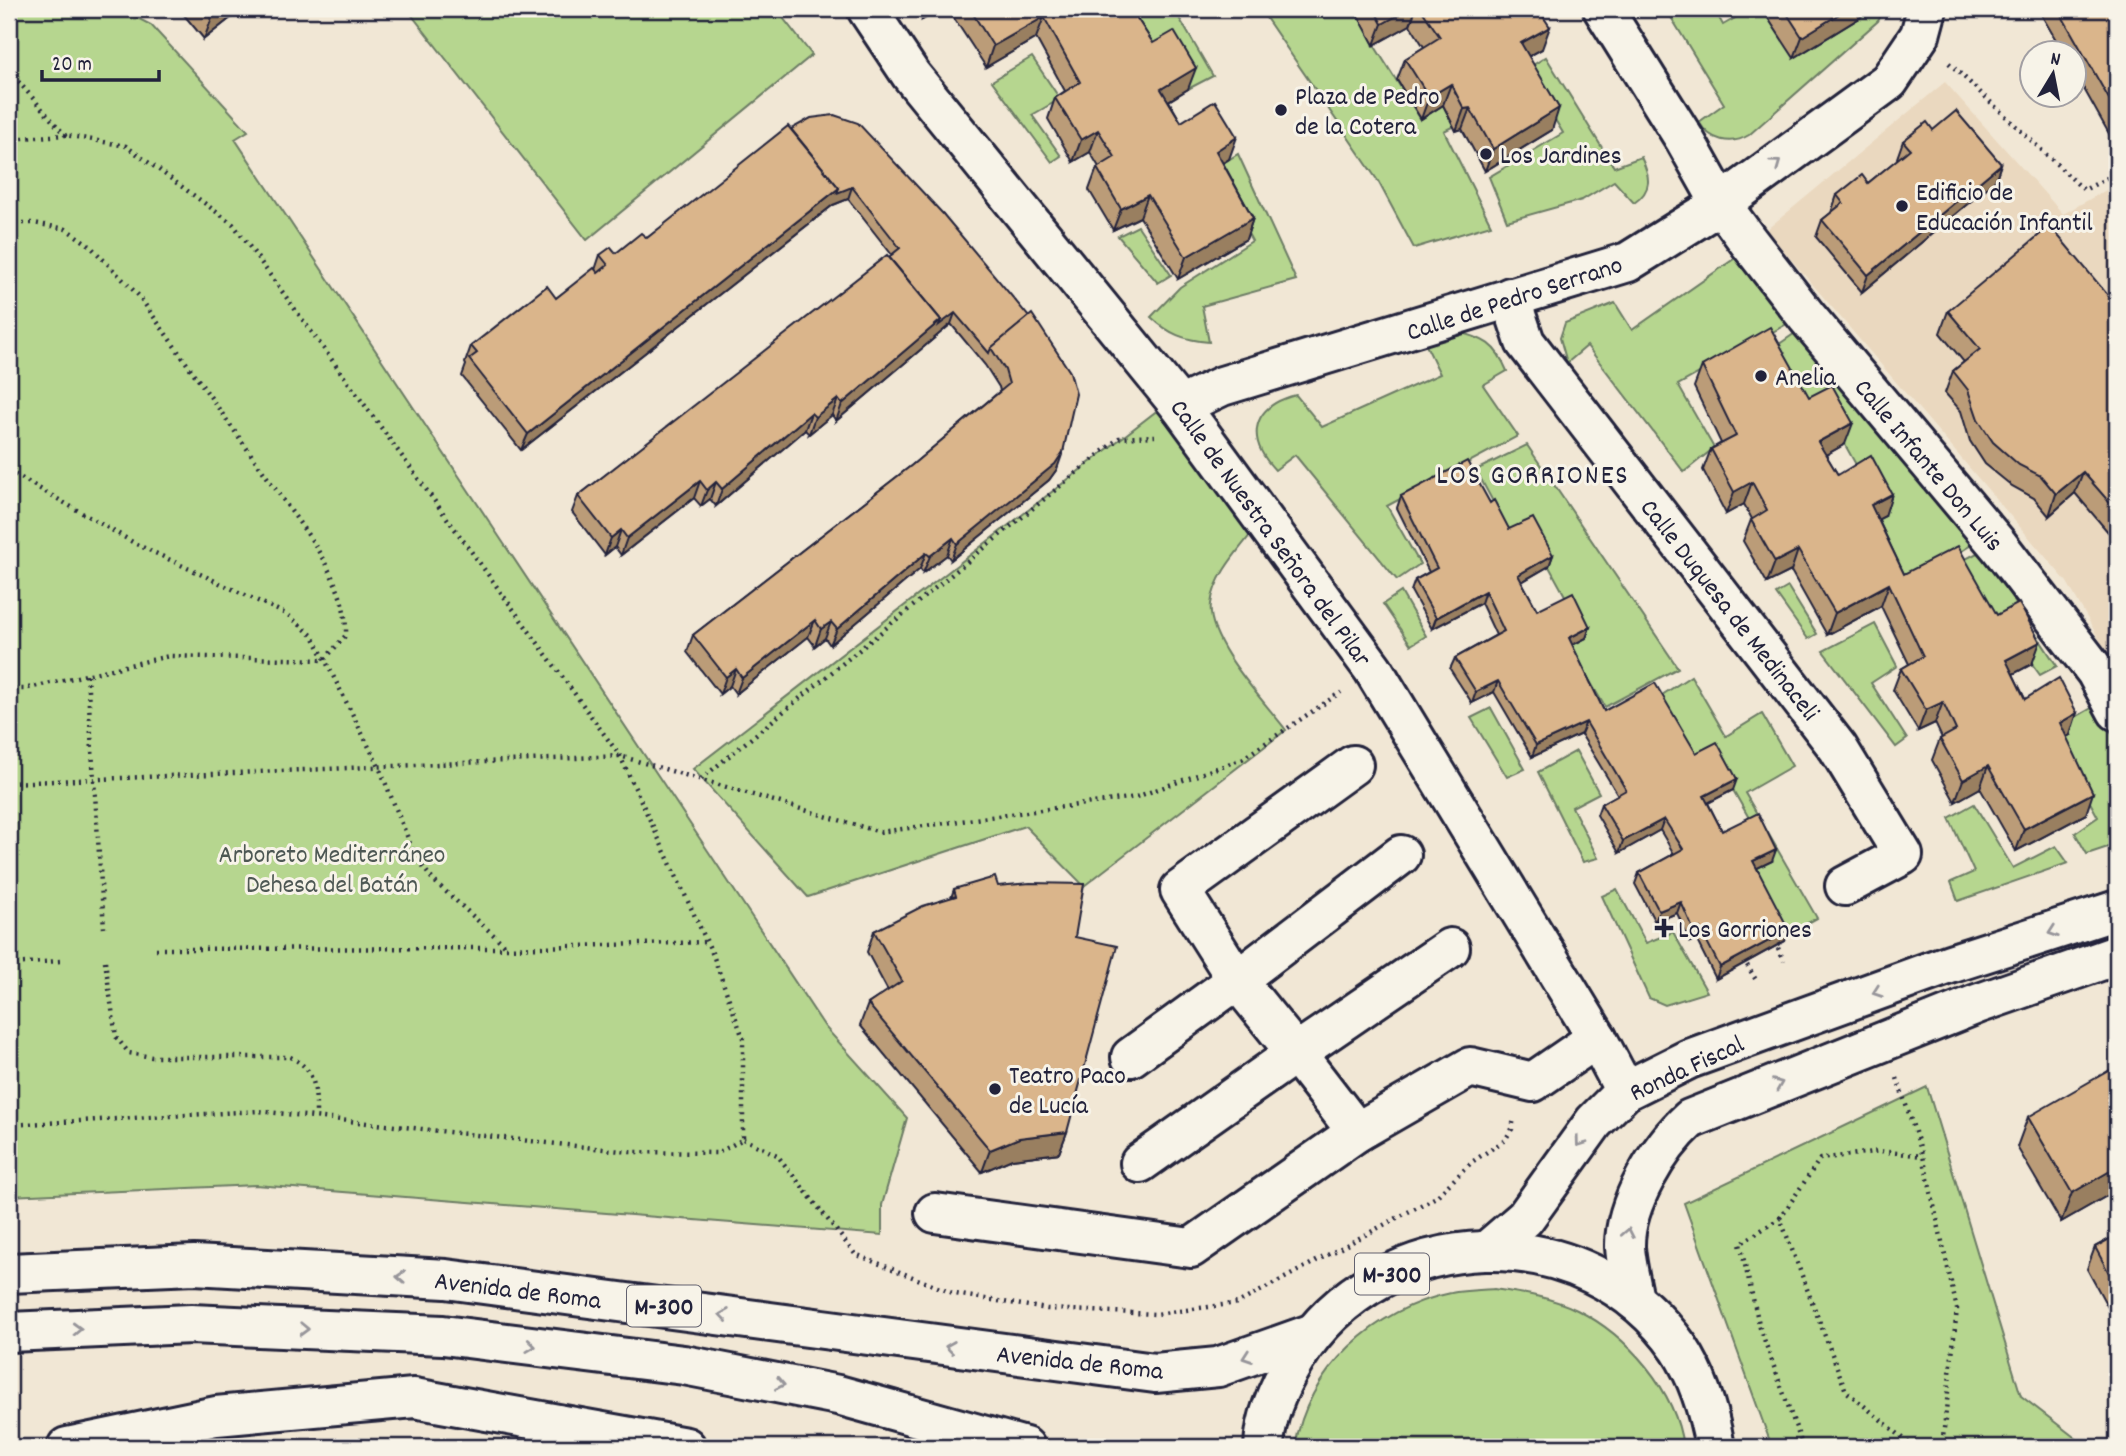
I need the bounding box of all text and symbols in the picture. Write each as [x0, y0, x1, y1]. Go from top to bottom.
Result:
scale bar [42, 38, 159, 82]
north arrow [2018, 38, 2088, 108]
text: N [2048, 47, 2062, 75]
text: 20 m [52, 51, 92, 81]
place label: Plaza de Pedro de la Cotera [1295, 80, 1439, 147]
marker: Plaza de Pedro de la Cotera [1273, 102, 1289, 118]
place label: Los Jardines [1500, 139, 1622, 176]
marker: Los Jardines [1478, 146, 1494, 162]
one-way arrow [1769, 160, 1781, 172]
place label: Edificio de Educación Infantil [1916, 176, 2093, 243]
marker: Edificio de Educación Infantil [1894, 198, 1910, 214]
street label: Calle de Pedro Serrano [1402, 248, 1628, 353]
place label: Anelia [1775, 361, 1837, 398]
marker: Anelia [1753, 368, 1769, 384]
street label: Calle Infante Don Luis [1844, 372, 2011, 561]
street label: Calle de Nuestra Señora del Pilar [1159, 393, 1379, 676]
district label: LOS GORRIONES [1436, 458, 1630, 498]
street label: Calle Duquesa de Medinaceli [1630, 492, 1827, 730]
park label: Arboreto Mediterráneo Dehesa del Batán [219, 838, 445, 905]
place label: Los Gorriones [1678, 913, 1812, 950]
marker: Los Gorriones [1656, 920, 1672, 936]
one-way arrow [2047, 924, 2059, 938]
one-way arrow [1871, 984, 1883, 998]
street label: Ronda Fiscal [1624, 1027, 1751, 1113]
place label: Teatro Paco de Lucía [1009, 1059, 1126, 1126]
one-way arrow [1771, 1079, 1783, 1093]
marker: Teatro Paco de Lucía [987, 1081, 1003, 1097]
one-way arrow [1576, 1134, 1588, 1147]
one-way arrow [1619, 1227, 1634, 1239]
road number: M-300 [1355, 1254, 1429, 1294]
street label: Avenida de Roma [432, 1264, 604, 1321]
one-way arrow [395, 1269, 406, 1284]
road number: M-300 [627, 1286, 701, 1326]
one-way arrow [719, 1307, 730, 1322]
one-way arrow [299, 1321, 310, 1336]
one-way arrow [72, 1322, 83, 1337]
street label: Avenida de Roma [994, 1337, 1166, 1392]
one-way arrow [525, 1338, 537, 1353]
one-way arrow [944, 1339, 956, 1354]
one-way arrow [1241, 1349, 1253, 1363]
one-way arrow [774, 1376, 786, 1391]

